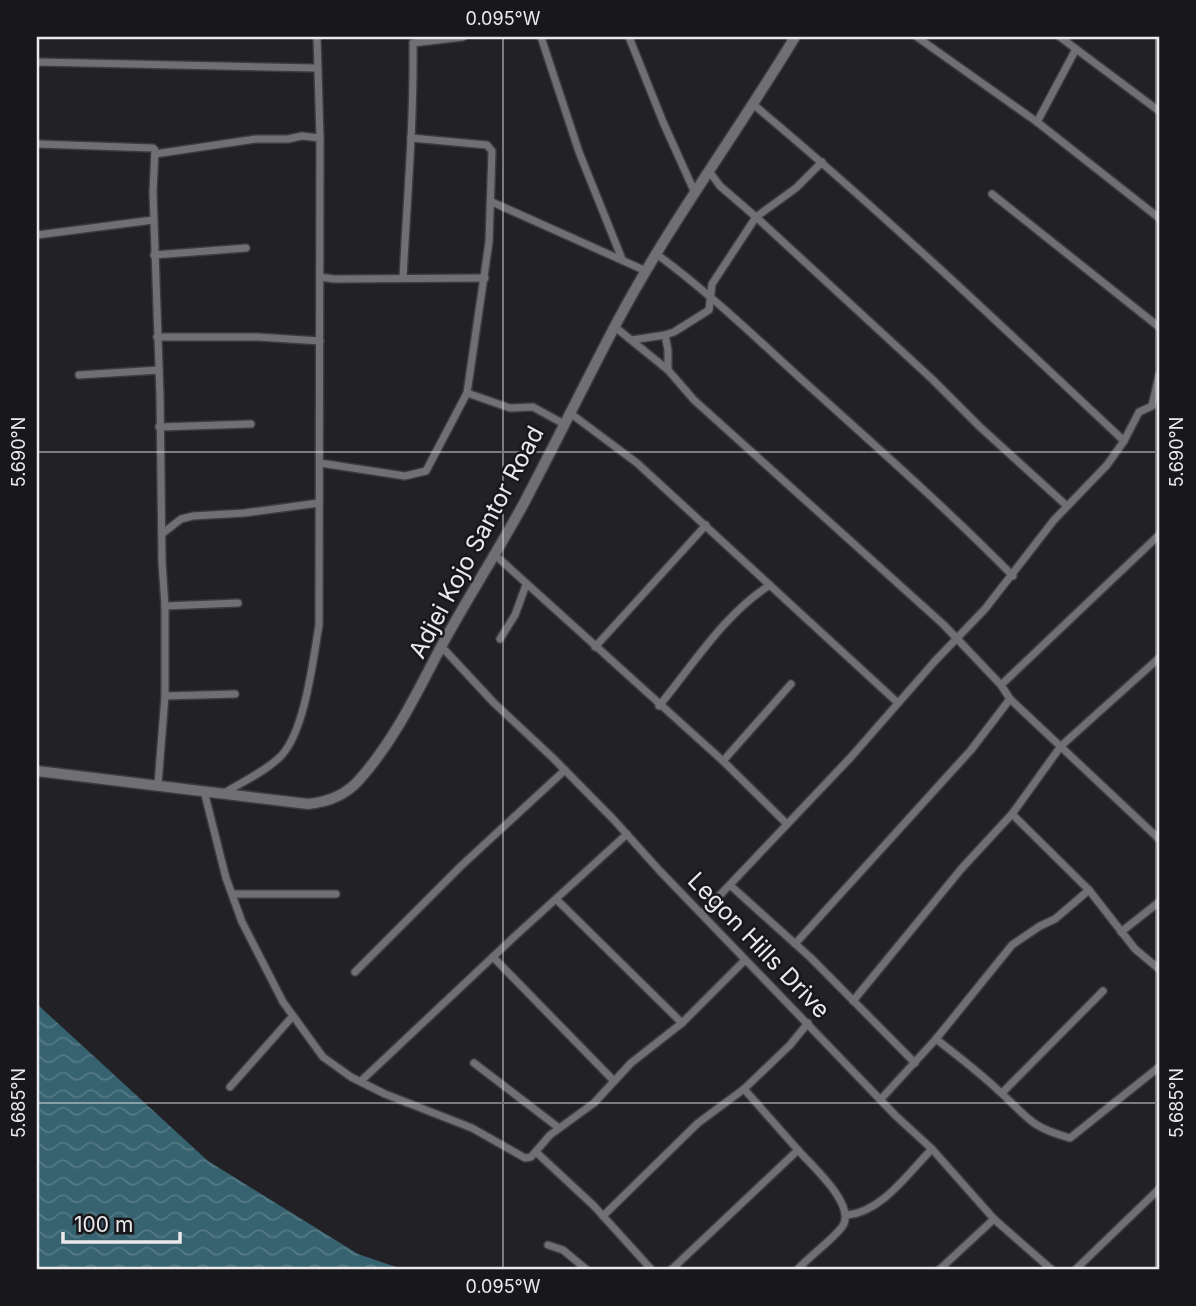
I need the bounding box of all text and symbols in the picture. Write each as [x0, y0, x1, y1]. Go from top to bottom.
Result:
text: 0.095°W [465, 8, 541, 29]
text: 5.690°N [8, 417, 29, 487]
text: 5.690°N [1166, 417, 1187, 487]
street label: Adjei Kojo Santor Road [402, 421, 550, 663]
street label: Legon Hills Drive [682, 866, 836, 1024]
text: 5.685°N [8, 1068, 29, 1138]
text: 5.685°N [1166, 1068, 1187, 1138]
scale bar [63, 1201, 180, 1245]
text: 100 m [74, 1212, 133, 1237]
text: 0.095°W [465, 1276, 541, 1297]

